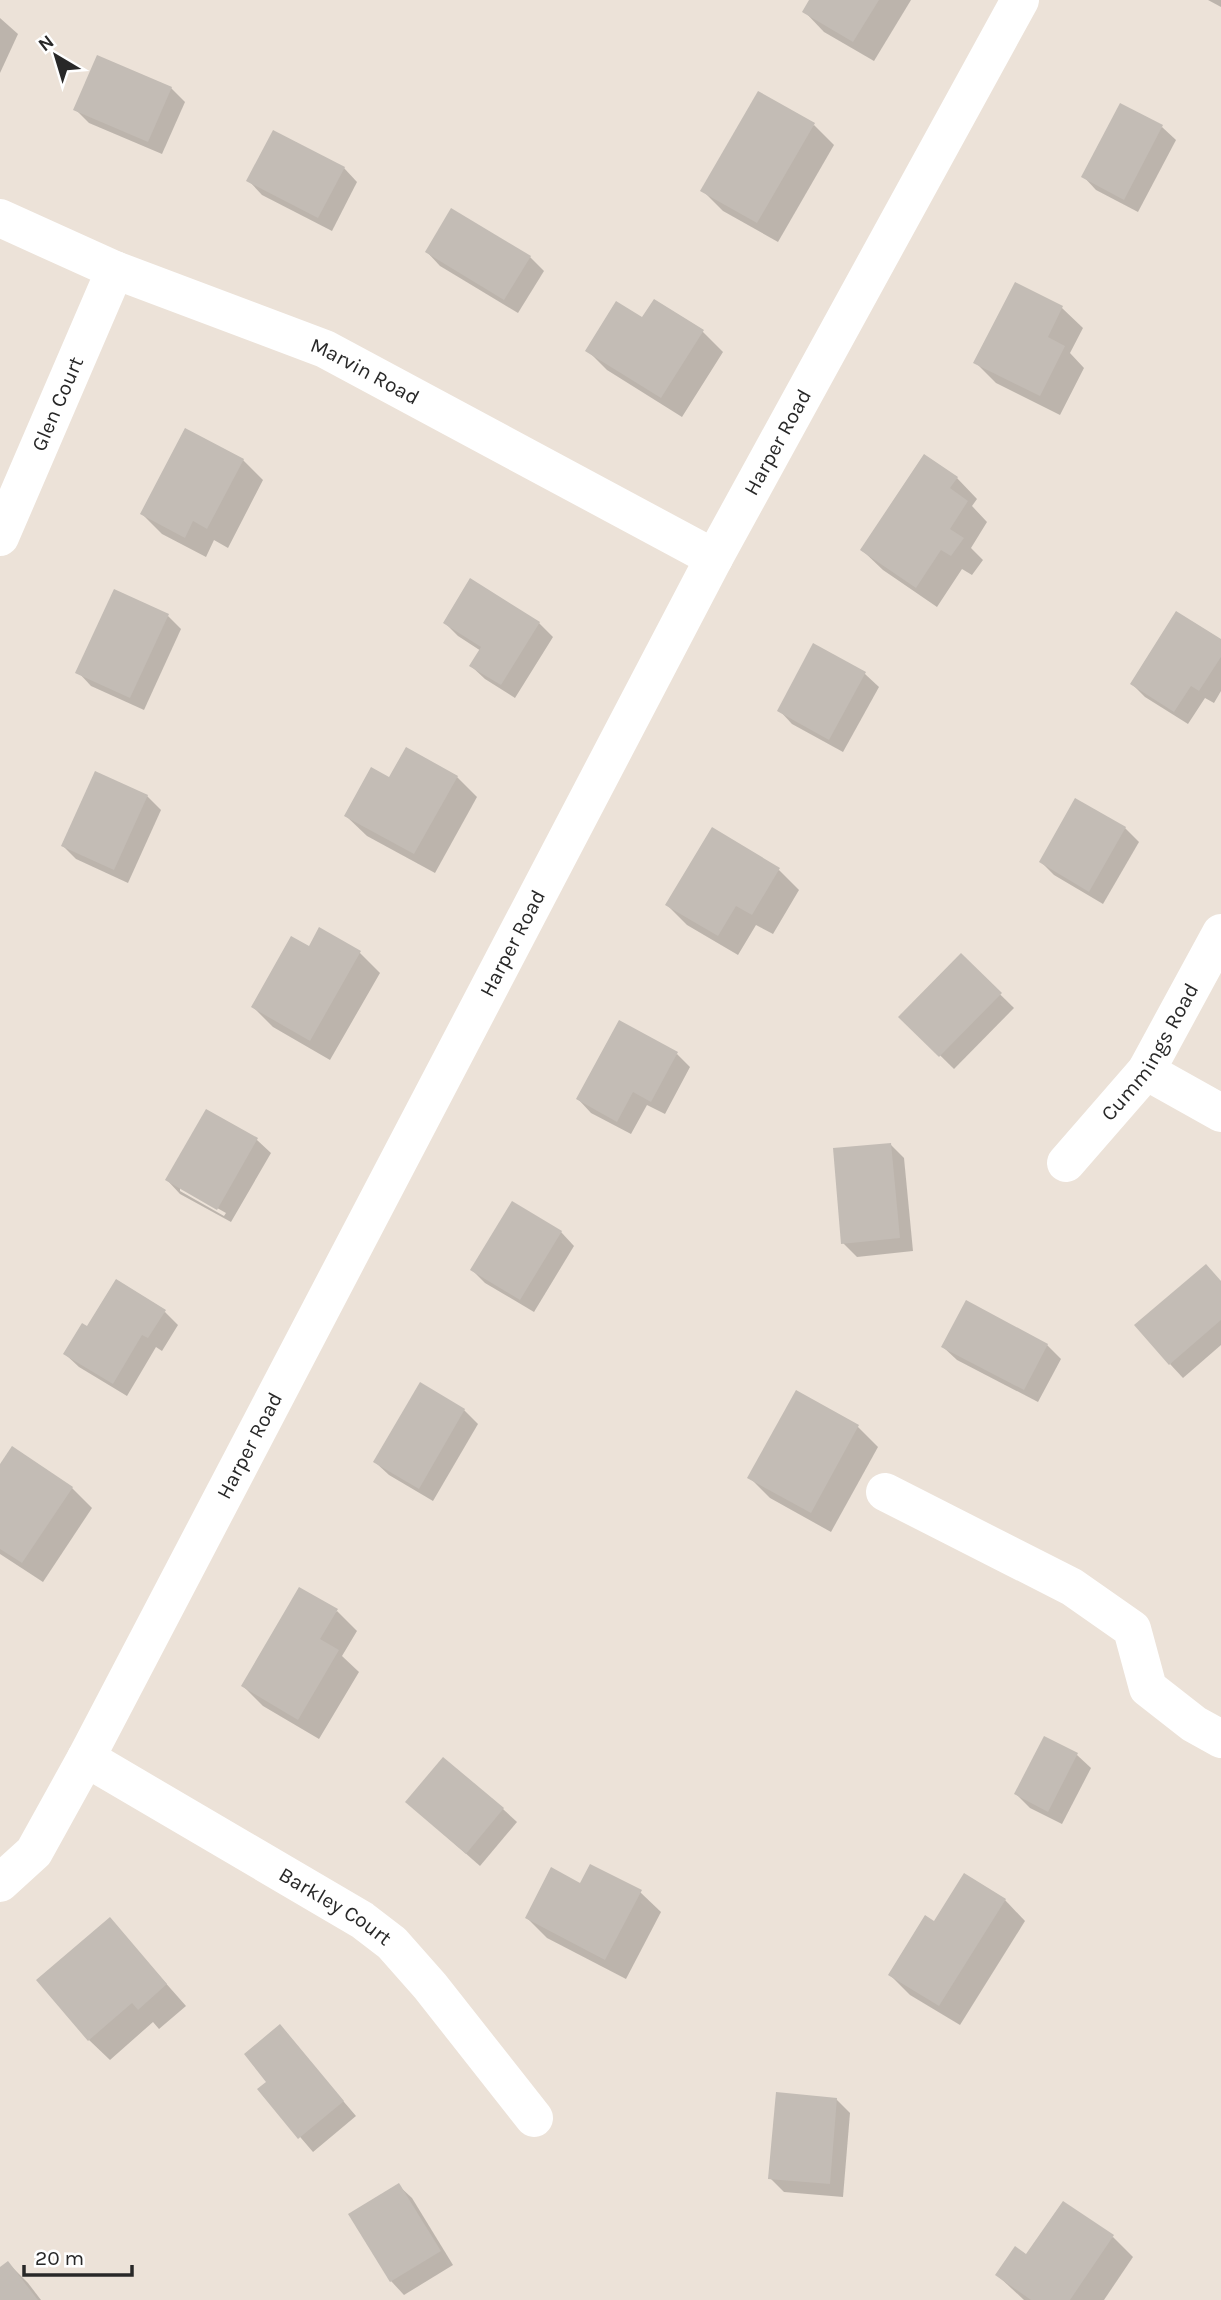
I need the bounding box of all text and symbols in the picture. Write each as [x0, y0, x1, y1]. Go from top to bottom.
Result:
north arrow [21, 21, 91, 91]
text: N [34, 31, 58, 56]
street label: Marvin Road [307, 333, 423, 409]
street label: Glen Court [26, 353, 88, 455]
street label: Harper Road [739, 385, 816, 499]
street label: Harper Road [475, 886, 550, 1001]
street label: Cummings Road [1096, 979, 1203, 1126]
street label: Harper Road [212, 1388, 287, 1503]
street label: Barkley Court [275, 1862, 396, 1950]
scale bar [24, 2234, 133, 2278]
text: 20 m [35, 2246, 84, 2270]

